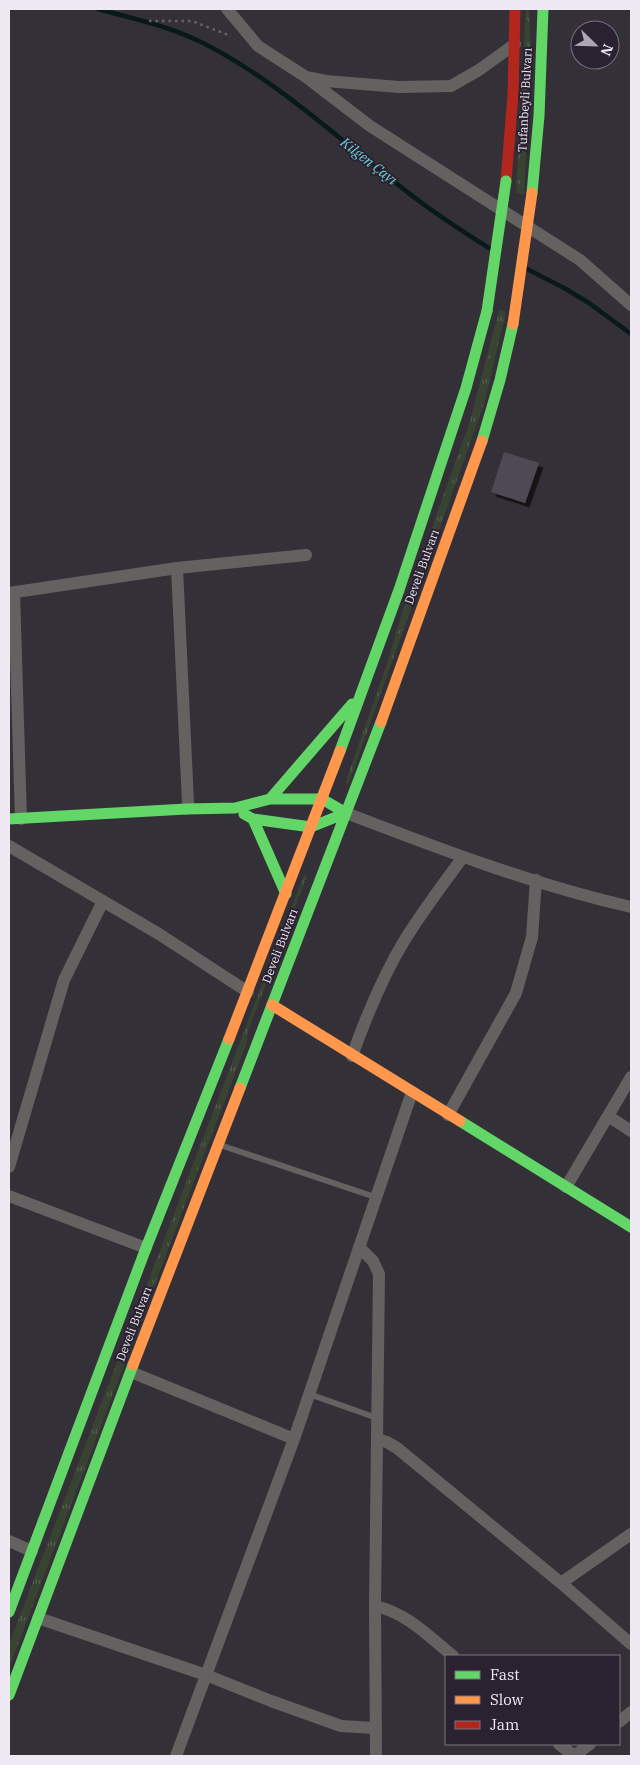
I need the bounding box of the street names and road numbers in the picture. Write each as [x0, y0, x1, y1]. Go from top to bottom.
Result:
street label: Tufanbeyli Bulvarı [514, 47, 535, 153]
street label: Develi Bulvarı [401, 527, 442, 606]
street label: Develi Bulvarı [258, 906, 301, 985]
street label: Develi Bulvarı [112, 1284, 155, 1363]

